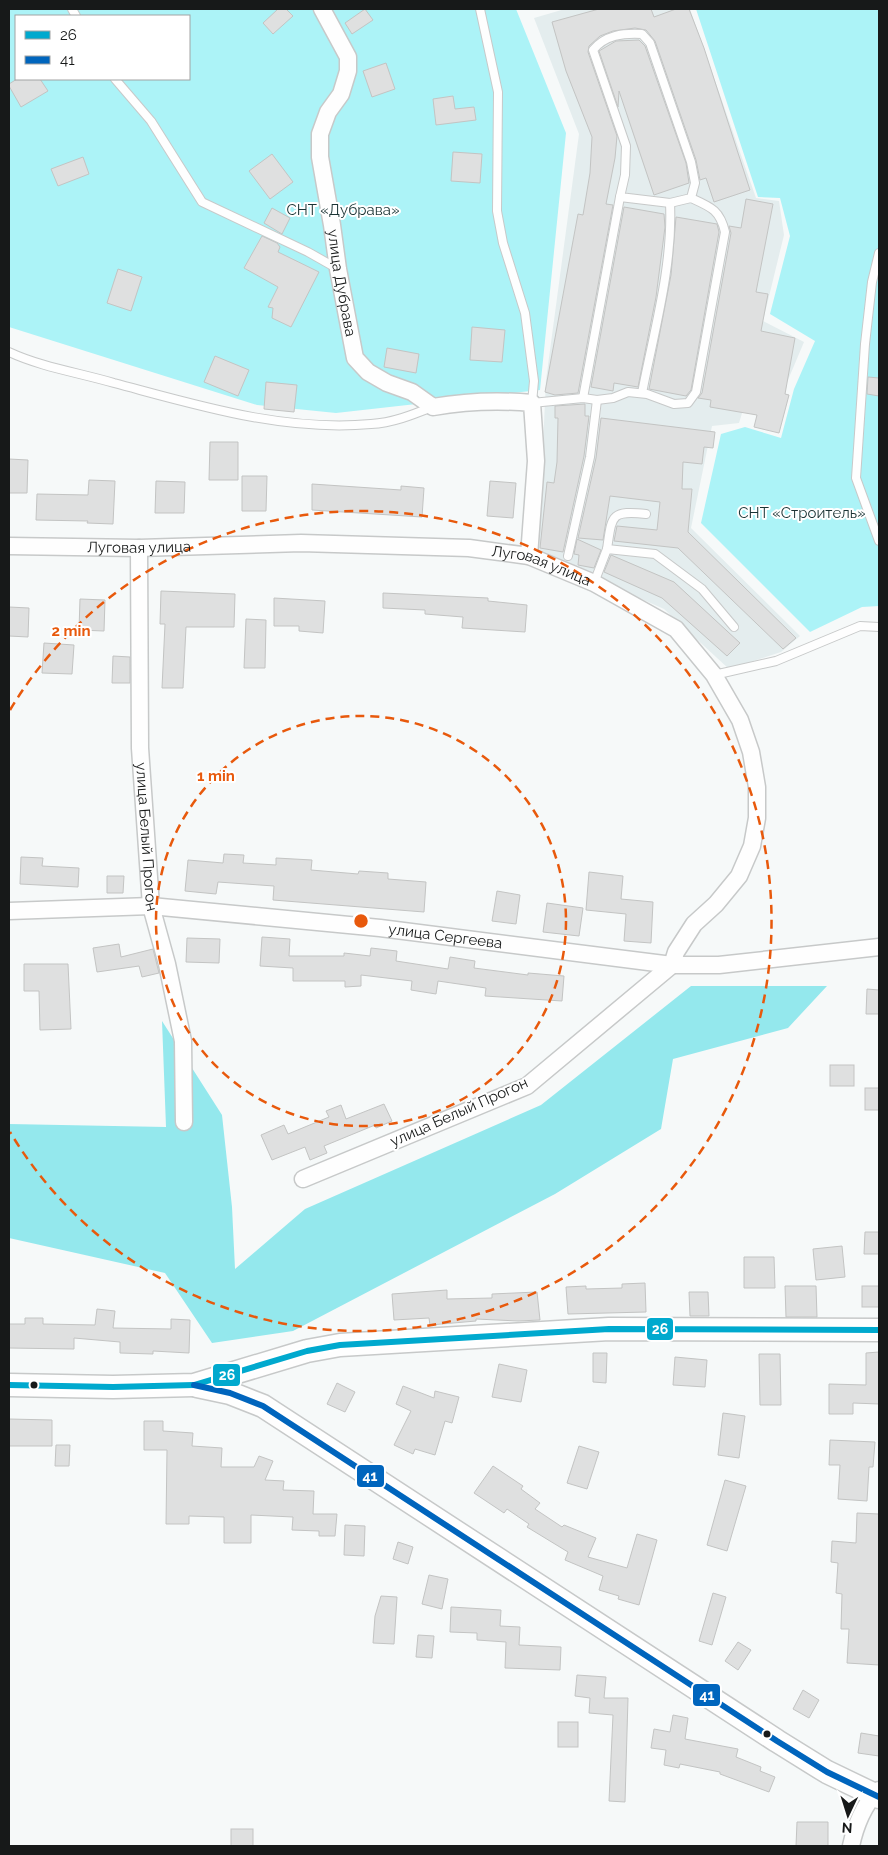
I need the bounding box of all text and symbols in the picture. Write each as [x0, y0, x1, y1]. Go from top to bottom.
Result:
legend [15, 15, 190, 80]
text: 26 [60, 26, 77, 44]
text: 41 [60, 51, 75, 69]
park label: СНТ «Дубрава» [286, 201, 400, 219]
street label: улица Дубрава [324, 228, 360, 338]
park label: СНТ «Строитель» [738, 504, 866, 522]
street label: Луговая улица [87, 537, 191, 557]
street label: Луговая улица [490, 542, 594, 590]
text: 2 min [52, 622, 90, 640]
street label: улица Белый Прогон [132, 762, 161, 913]
text: 1 min [197, 767, 235, 785]
centre of rings [352, 912, 370, 930]
street label: улица Сергеева [387, 920, 503, 952]
street label: улица Белый Прогон [387, 1073, 531, 1151]
line badge: 26 [646, 1317, 674, 1341]
text: 26 [652, 1321, 668, 1337]
line badge: 26 [212, 1363, 241, 1387]
text: 26 [219, 1367, 235, 1383]
unlabelled marker [29, 1380, 39, 1390]
line badge: 41 [356, 1464, 385, 1488]
text: 41 [363, 1468, 378, 1484]
line badge: 41 [692, 1683, 721, 1707]
text: 41 [700, 1687, 715, 1703]
unlabelled marker [762, 1729, 772, 1739]
north arrow [823, 1790, 873, 1840]
text: N [841, 1820, 853, 1836]

